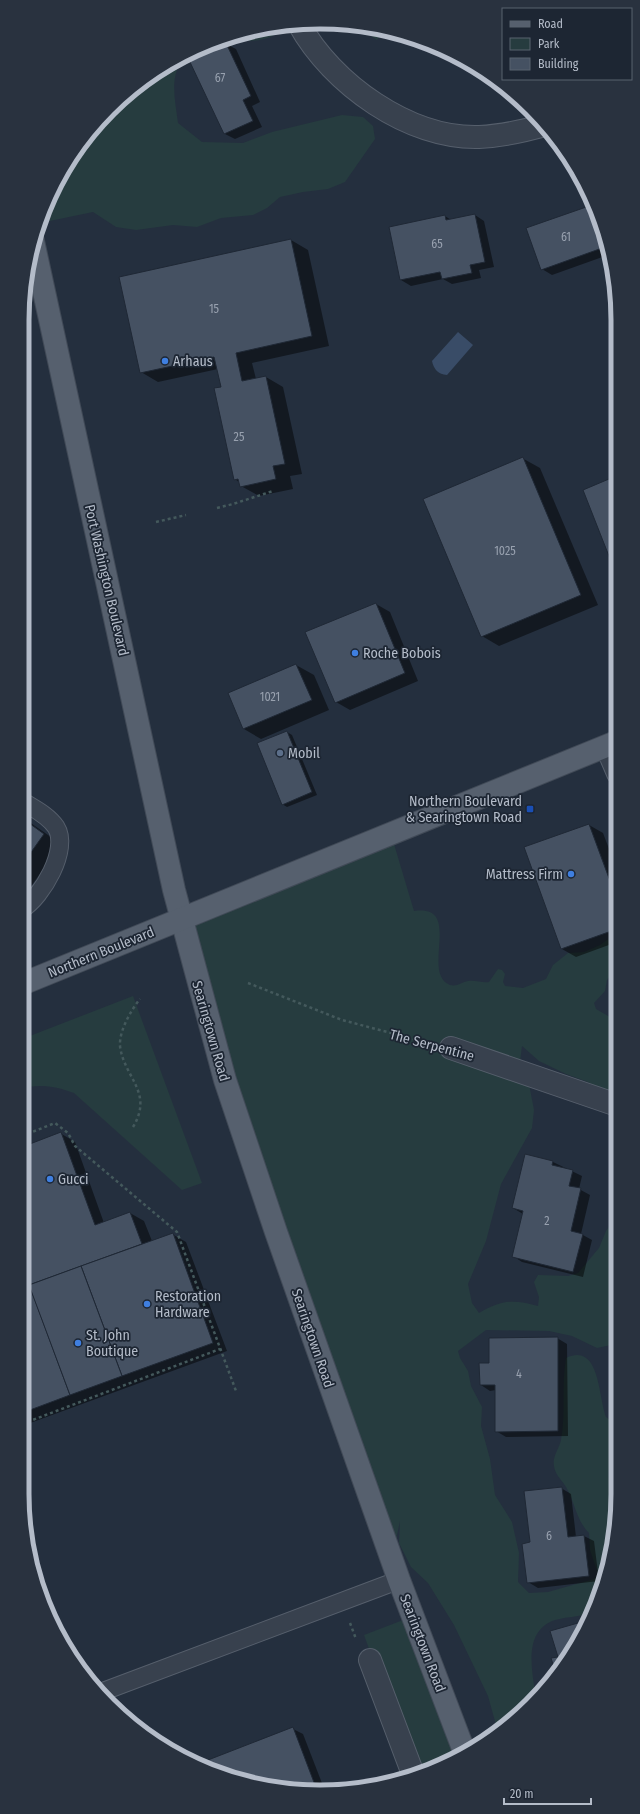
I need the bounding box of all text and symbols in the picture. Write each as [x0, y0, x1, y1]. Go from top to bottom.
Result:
legend [502, 8, 632, 80]
text: Road [538, 17, 563, 31]
text: Park [538, 37, 560, 51]
text: Building [538, 57, 579, 71]
house number: 67 [215, 71, 225, 85]
house number: 61 [561, 230, 571, 244]
house number: 65 [431, 237, 443, 251]
house number: 15 [209, 302, 220, 316]
place label: Arhaus [173, 353, 213, 370]
marker: Arhaus [160, 356, 170, 366]
house number: 25 [234, 430, 245, 444]
street label: Port Washington Boulevard [81, 503, 132, 657]
house number: 1025 [494, 544, 516, 558]
place label: Roche Bobois [363, 645, 441, 662]
marker: Roche Bobois [350, 648, 360, 658]
house number: 1021 [260, 690, 280, 704]
place label: Mobil [288, 745, 320, 762]
marker: Mobil [275, 748, 285, 758]
place label: Northern Boulevard & Searingtown Road [406, 793, 522, 826]
marker: Northern Boulevard & Searingtown Road [525, 804, 535, 814]
place label: Mattress Firm [486, 866, 563, 883]
marker: Mattress Firm [566, 869, 576, 879]
street label: Northern Boulevard [46, 923, 157, 981]
street label: Searingtown Road [188, 979, 233, 1083]
street label: The Serpentine [388, 1026, 476, 1065]
place label: Gucci [58, 1171, 89, 1188]
marker: Gucci [45, 1174, 55, 1184]
house number: 2 [544, 1214, 550, 1228]
street label: Searingtown Road [288, 1286, 337, 1390]
place label: Restoration Hardware [155, 1288, 221, 1321]
marker: Restoration Hardware [142, 1299, 152, 1309]
place label: St. John Boutique [86, 1327, 138, 1360]
marker: St. John Boutique [73, 1338, 83, 1348]
house number: 4 [516, 1367, 522, 1381]
house number: 6 [546, 1529, 552, 1543]
street label: Searingtown Road [396, 1592, 449, 1695]
scale bar [504, 1780, 591, 1806]
text: 20 m [510, 1787, 534, 1801]

